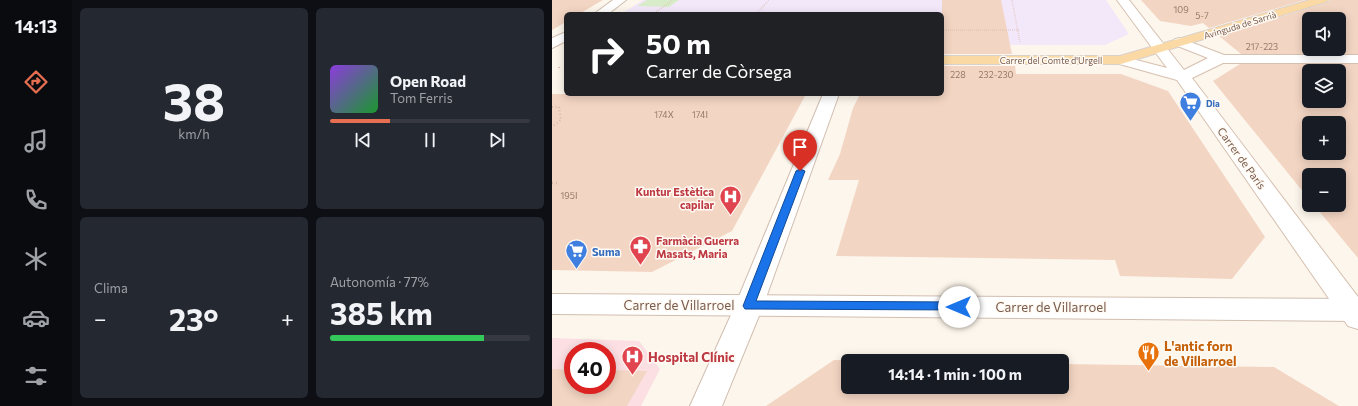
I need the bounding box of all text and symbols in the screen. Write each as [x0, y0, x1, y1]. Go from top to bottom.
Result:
house number: 109 [1173, 4, 1189, 15]
street label: Avinguda de Sarrià [1202, 9, 1278, 41]
house number: 5-7 [1195, 10, 1209, 21]
map controls [1302, 12, 1346, 212]
button: sound [1302, 12, 1346, 56]
text: 14:13 [15, 15, 57, 37]
text: 50 m [646, 26, 711, 60]
icon: right [580, 28, 632, 80]
house number: 217-223 [1246, 41, 1278, 52]
street label: Carrer del Comte d'Urgell [1000, 55, 1102, 66]
text: Carrer de Còrsega [646, 60, 792, 82]
button: layers [1302, 64, 1346, 108]
icon: directions [22, 68, 50, 96]
text: 38 [163, 68, 225, 132]
house number: 228 [950, 69, 966, 80]
house number: 232-230 [979, 69, 1014, 80]
text: Open Road [390, 72, 466, 90]
text: Tom Ferris [390, 90, 453, 106]
supermarket icon: Dia [1178, 90, 1204, 123]
place label: Dia [1206, 98, 1220, 109]
house number: 174X [654, 109, 674, 120]
house number: 174I [692, 109, 708, 120]
button: + [1302, 116, 1346, 160]
street label: Carrer de París [1215, 125, 1269, 191]
text: km/h [178, 126, 210, 142]
icon: music [22, 127, 50, 155]
icon: previous [352, 129, 374, 151]
icon: pause [419, 129, 441, 151]
icon: next [486, 129, 508, 151]
pin [783, 130, 817, 171]
icon: arrive [789, 136, 811, 158]
button: − [1302, 168, 1346, 212]
hospital icon: Kuntur Estètica capilar [717, 184, 743, 217]
place label: Kuntur Estètica capilar [636, 185, 714, 211]
icon: phone [22, 186, 50, 214]
house number: 195I [561, 190, 578, 201]
pharmacy icon: Farmàcia Guerra Masats, Maria [627, 233, 653, 266]
place label: Farmàcia Guerra Masats, Maria [656, 234, 739, 260]
supermarket icon: Suma [563, 238, 589, 271]
icon: climate [22, 245, 50, 273]
place label: Suma [592, 245, 620, 258]
text: Autonomía · 77% [330, 274, 429, 290]
text: Clima [94, 280, 128, 296]
position arrow [938, 286, 980, 328]
text: 385 km [330, 294, 433, 331]
street label: Carrer de Villarroel [623, 297, 735, 313]
street label: Carrer de Villarroel [995, 299, 1107, 315]
text: 23° [169, 300, 219, 337]
icon: car [22, 304, 50, 332]
text: − [94, 305, 107, 332]
text: + [281, 305, 294, 332]
place label: L'antic forn de Villarroel [1164, 338, 1236, 369]
restaurant icon: L'antic forn de Villarroel [1136, 340, 1162, 373]
speed limit sign: 40 [564, 342, 616, 394]
hospital icon: Hospital Clínic [619, 344, 645, 377]
place label: Hospital Clínic [648, 349, 735, 365]
icon: filters [22, 362, 50, 390]
text: 14:14 · 1 min · 100 m [888, 365, 1022, 383]

